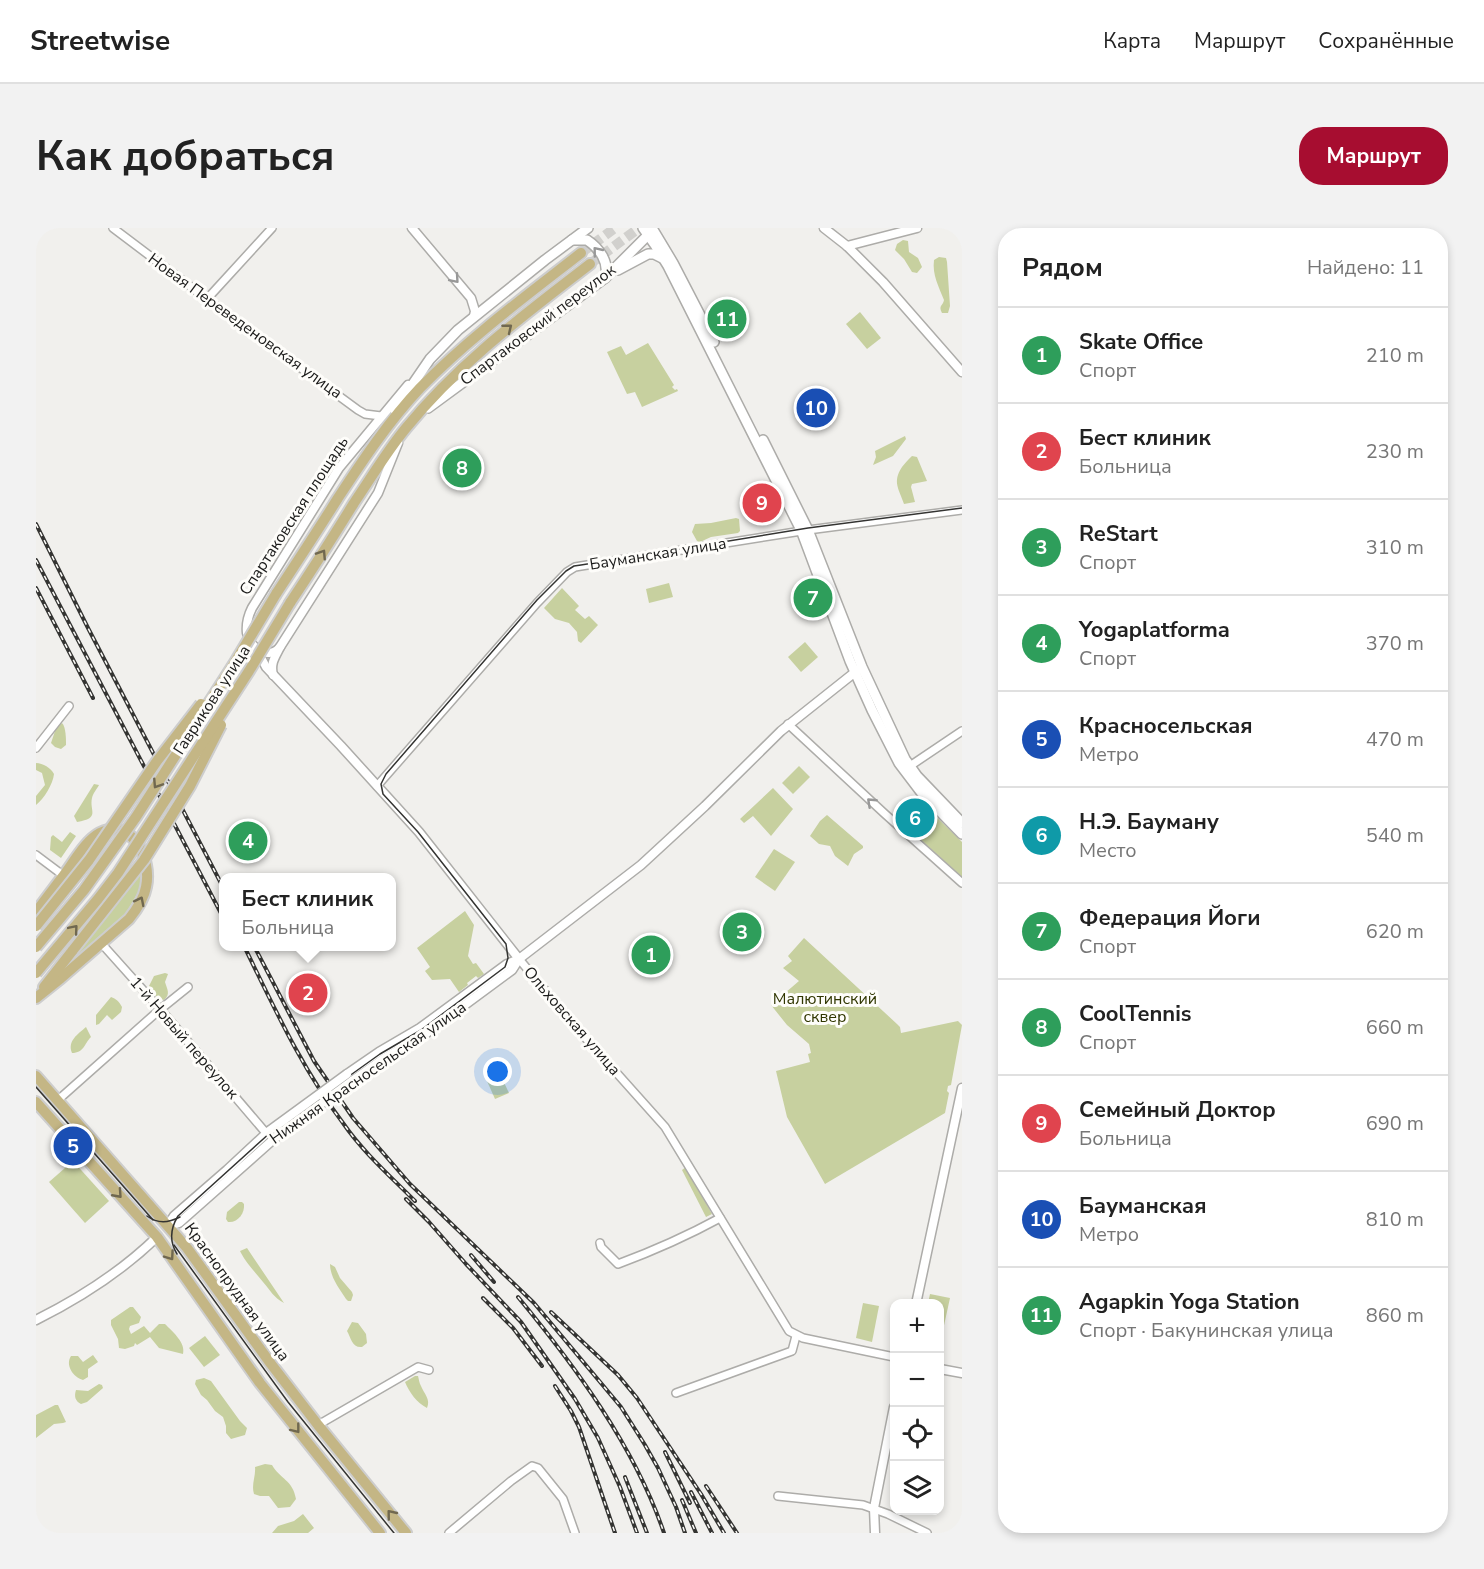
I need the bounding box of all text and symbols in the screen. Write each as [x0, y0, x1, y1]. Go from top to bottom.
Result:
text: Streetwise [30, 22, 170, 60]
text: Карта [1103, 27, 1161, 55]
text: Маршрут [1194, 27, 1285, 55]
text: Сохранённые [1318, 27, 1454, 55]
button: Маршрут [1299, 127, 1448, 185]
text: Как добраться [36, 128, 335, 185]
one-way arrow [594, 247, 605, 258]
street label: Новая Переведеновская улица [143, 248, 347, 404]
text: Рядом [1022, 250, 1103, 285]
text: Найдено: 11 [1307, 254, 1424, 281]
street label: Спартаковский переулок [456, 259, 621, 391]
one-way arrow [448, 273, 459, 284]
pin: 11 [708, 296, 746, 341]
one-way arrow [501, 324, 512, 335]
text: Skate Office [1079, 327, 1203, 357]
text: 1 [1036, 342, 1048, 369]
text: 210 m [1366, 342, 1424, 369]
text: Спорт [1079, 357, 1136, 384]
pin: 10 [796, 386, 836, 430]
text: Бест клиник [1079, 423, 1211, 453]
street label: Спартаковская площадь [234, 432, 354, 600]
text: 2 [1036, 438, 1048, 465]
text: 230 m [1366, 438, 1424, 465]
pin: 8 [442, 446, 482, 490]
text: Больница [1079, 453, 1172, 480]
pin: 9 [742, 480, 782, 526]
text: ReStart [1079, 519, 1158, 549]
street label: Бауманская улица [588, 532, 728, 576]
text: 3 [1036, 534, 1048, 561]
text: 310 m [1366, 534, 1424, 561]
text: Спорт [1079, 549, 1136, 576]
one-way arrow [315, 550, 326, 561]
pin: 7 [794, 576, 832, 620]
text: Yogaplatforma [1079, 615, 1230, 645]
text: 4 [1036, 630, 1048, 657]
text: 370 m [1366, 630, 1424, 657]
street label: Гаврикова улица [168, 641, 256, 759]
text: Спорт [1079, 645, 1136, 672]
text: Красносельская [1079, 711, 1253, 741]
text: 5 [1036, 726, 1048, 753]
text: 470 m [1366, 726, 1424, 753]
text: Метро [1079, 741, 1139, 768]
one-way arrow [153, 778, 164, 789]
pin: 6 [896, 796, 934, 840]
one-way arrow [868, 798, 878, 809]
text: Н.Э. Бауману [1079, 807, 1219, 837]
pin: 4 [228, 818, 268, 864]
text: 6 [1036, 822, 1048, 849]
text: 540 m [1366, 822, 1424, 849]
text: Место [1079, 837, 1137, 864]
popup [219, 873, 396, 951]
text: Бест клиник [242, 884, 373, 914]
one-way arrow [133, 896, 145, 907]
text: Федерация Йоги [1079, 903, 1260, 933]
pin: 3 [722, 910, 762, 954]
text: Больница [242, 914, 334, 941]
text: 7 [1036, 918, 1048, 945]
text: 620 m [1366, 918, 1424, 945]
one-way arrow [66, 925, 77, 936]
pin: 1 [632, 932, 670, 978]
text: Спорт [1079, 933, 1136, 960]
street label: Ольховская улица [518, 962, 626, 1080]
pin: 2 [288, 970, 328, 1016]
street label: 1-й Новый переулок [125, 972, 244, 1104]
park label: Малютинский сквер [773, 988, 877, 1028]
street label: Нижняя Красносельская улица [265, 997, 471, 1149]
text: CoolTennis [1079, 999, 1192, 1029]
text: 8 [1036, 1014, 1048, 1041]
text: 660 m [1366, 1014, 1424, 1041]
text: Спорт [1079, 1029, 1136, 1056]
your location [483, 1057, 512, 1086]
text: Семейный Доктор [1079, 1095, 1276, 1125]
text: 9 [1036, 1110, 1048, 1137]
text: 690 m [1366, 1110, 1424, 1137]
pin: 5 [54, 1124, 93, 1168]
text: Больница [1079, 1125, 1172, 1152]
one-way arrow [111, 1187, 122, 1197]
text: Бауманская [1079, 1191, 1207, 1221]
text: 10 [1030, 1206, 1054, 1233]
text: 810 m [1366, 1206, 1424, 1233]
street label: Краснопрудная улица [179, 1218, 295, 1366]
text: Метро [1079, 1221, 1139, 1248]
one-way arrow [163, 1250, 174, 1261]
text: Agapkin Yoga Station [1079, 1287, 1300, 1317]
map controls [890, 1299, 944, 1515]
button: + [890, 1299, 944, 1353]
text: 11 [1030, 1302, 1054, 1329]
text: 860 m [1366, 1302, 1424, 1329]
text: Спорт · Бакунинская улица [1079, 1317, 1334, 1344]
button: − [890, 1353, 944, 1407]
button: locate [890, 1407, 944, 1461]
one-way arrow [288, 1422, 299, 1433]
button: layers [890, 1461, 944, 1515]
one-way arrow [387, 1510, 398, 1521]

